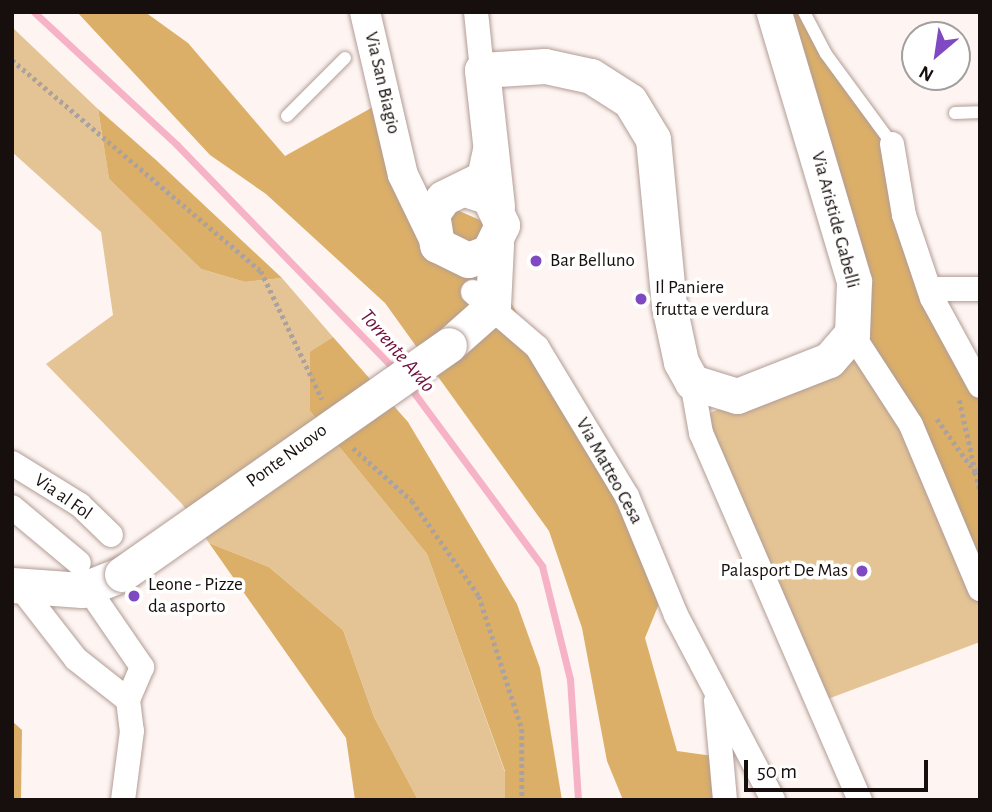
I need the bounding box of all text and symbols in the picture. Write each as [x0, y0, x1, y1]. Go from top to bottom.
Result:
north arrow [901, 21, 971, 91]
street label: Via San Biagio [359, 30, 405, 136]
text: N [916, 62, 937, 85]
street label: Via Aristide Gabelli [806, 149, 864, 291]
place label: Bar Belluno [550, 250, 635, 272]
marker: Bar Belluno [528, 253, 544, 269]
place label: Il Paniere frutta e verdura [655, 277, 769, 321]
marker: Il Paniere frutta e verdura [633, 291, 649, 307]
water label: Torrente Ardo [354, 304, 440, 398]
street label: Via Matteo Cesa [570, 414, 648, 528]
street label: Ponte Nuovo [242, 419, 332, 493]
street label: Via al Fol [30, 469, 96, 525]
place label: Palasport De Mas [720, 560, 848, 582]
marker: Palasport De Mas [854, 563, 870, 579]
place label: Leone - Pizze da asporto [148, 574, 243, 618]
marker: Leone - Pizze da asporto [126, 588, 142, 604]
scale bar [747, 746, 931, 790]
text: 50 m [757, 761, 797, 782]

